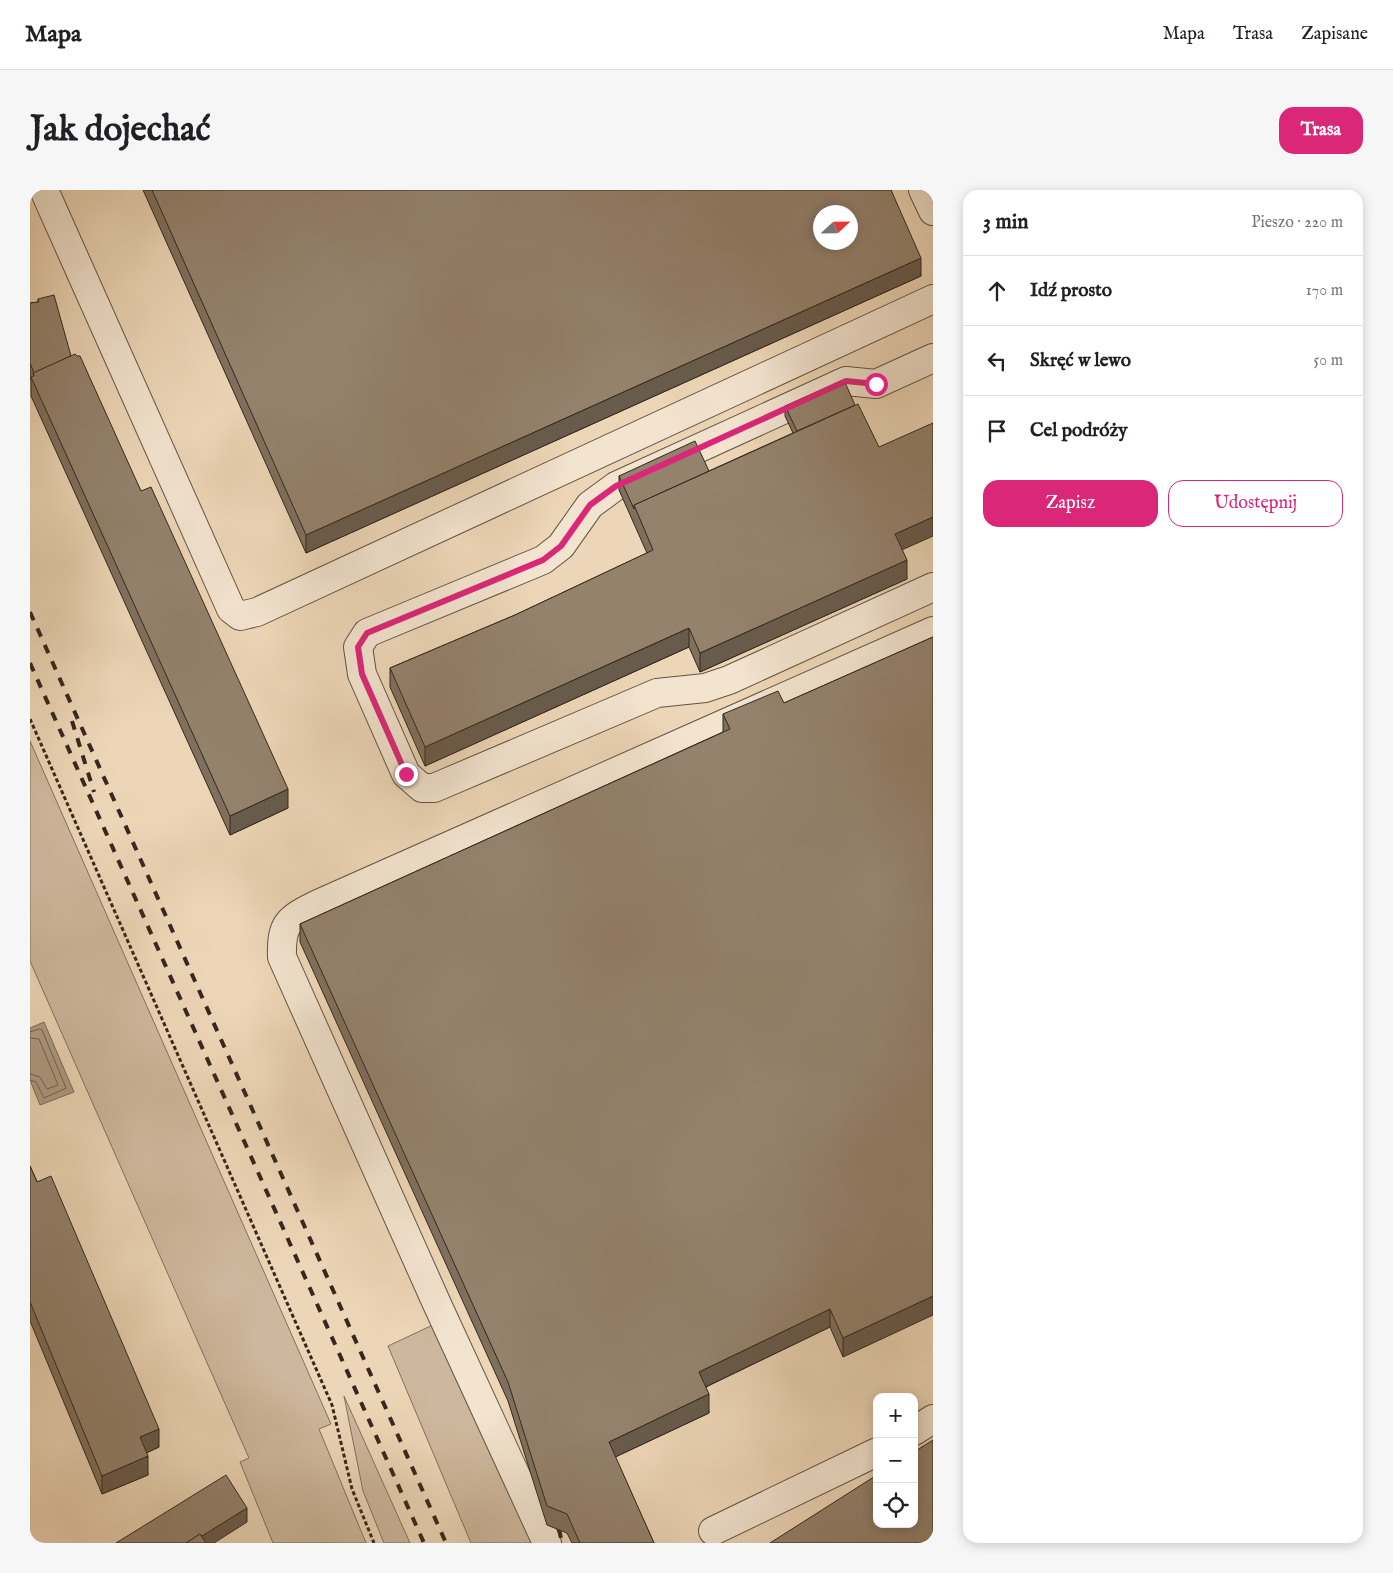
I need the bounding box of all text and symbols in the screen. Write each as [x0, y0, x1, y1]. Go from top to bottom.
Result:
text: Mapa [25, 19, 81, 50]
text: Mapa [1163, 23, 1205, 46]
text: Trasa [1233, 23, 1273, 46]
text: Zapisane [1301, 23, 1368, 46]
button: Trasa [1279, 107, 1363, 154]
text: Jak dojechać [30, 108, 210, 153]
north arrow [813, 205, 858, 250]
text: 3 min [983, 209, 1028, 236]
text: Pieszo · 220 m [1251, 213, 1343, 233]
icon: ahead [983, 277, 1011, 305]
text: Idź prosto [1030, 279, 1112, 303]
text: 170 m [1306, 281, 1343, 301]
icon: left [983, 347, 1011, 375]
text: Skręć w lewo [1030, 349, 1131, 373]
text: 50 m [1314, 351, 1343, 371]
route start [865, 373, 888, 396]
icon: arrive [983, 417, 1011, 445]
text: Cel podróży [1030, 419, 1128, 443]
button: Zapisz [983, 480, 1158, 527]
button: Udostępnij [1168, 480, 1343, 527]
route end [395, 763, 418, 786]
map controls [873, 1393, 918, 1528]
button: + [873, 1393, 918, 1438]
button: − [873, 1438, 918, 1483]
button: locate [873, 1483, 918, 1528]

